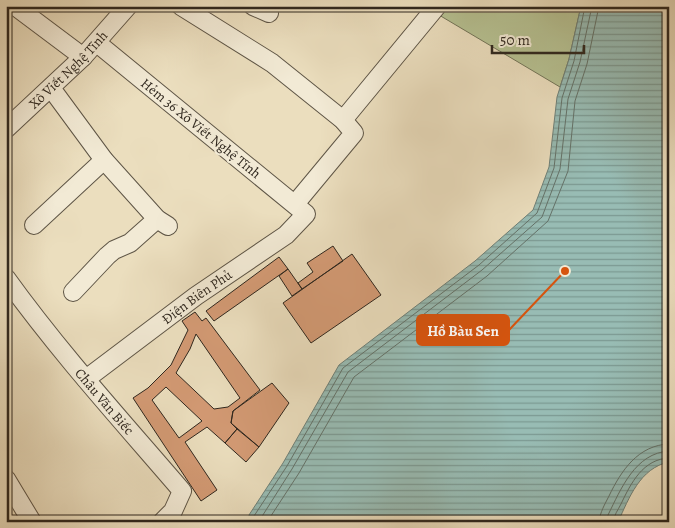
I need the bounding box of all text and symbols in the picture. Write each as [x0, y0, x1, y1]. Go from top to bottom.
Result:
scale bar [492, 22, 585, 54]
street label: Xô Viết Nghệ Tĩnh [25, 26, 112, 113]
text: 50 m [500, 30, 530, 50]
street label: Hẻm 36 Xô Viết Nghệ Tĩnh [137, 74, 265, 183]
street label: Điện Biên Phủ [158, 265, 236, 329]
callout: Hồ Bàu Sen [417, 315, 509, 345]
text: Hồ Bàu Sen [427, 321, 499, 341]
street label: Châu Văn Biếc [70, 364, 138, 439]

